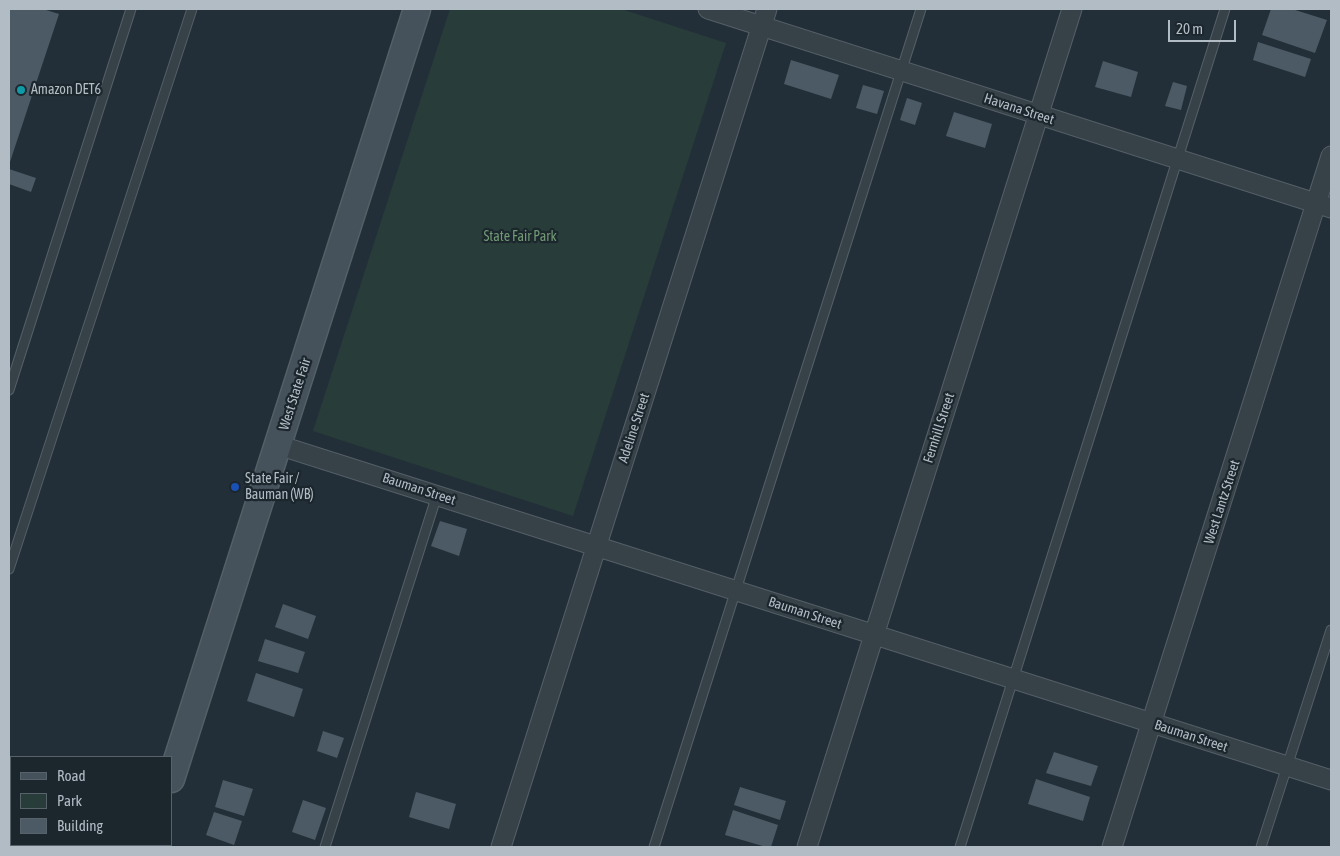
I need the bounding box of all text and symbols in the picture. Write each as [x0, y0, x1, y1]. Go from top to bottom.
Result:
scale bar [1170, 10, 1238, 42]
text: 20 m [1176, 20, 1203, 37]
place label: Amazon DET6 [31, 82, 101, 98]
marker: Amazon DET6 [15, 84, 27, 96]
street label: Havana Street [982, 90, 1056, 128]
park label: State Fair Park [483, 229, 557, 245]
street label: West State Fair [275, 356, 315, 432]
street label: Adeline Street [615, 391, 653, 465]
street label: Fernhill Street [920, 391, 958, 465]
street label: West Lantz Street [1201, 458, 1243, 546]
street label: Bauman Street [380, 469, 458, 509]
place label: State Fair / Bauman (WB) [245, 471, 314, 504]
marker: State Fair / Bauman (WB) [229, 481, 241, 493]
street label: Bauman Street [766, 593, 844, 633]
street label: Bauman Street [1152, 716, 1230, 756]
legend [10, 756, 172, 846]
text: Road [57, 767, 86, 784]
text: Park [57, 792, 82, 809]
text: Building [57, 817, 103, 834]

